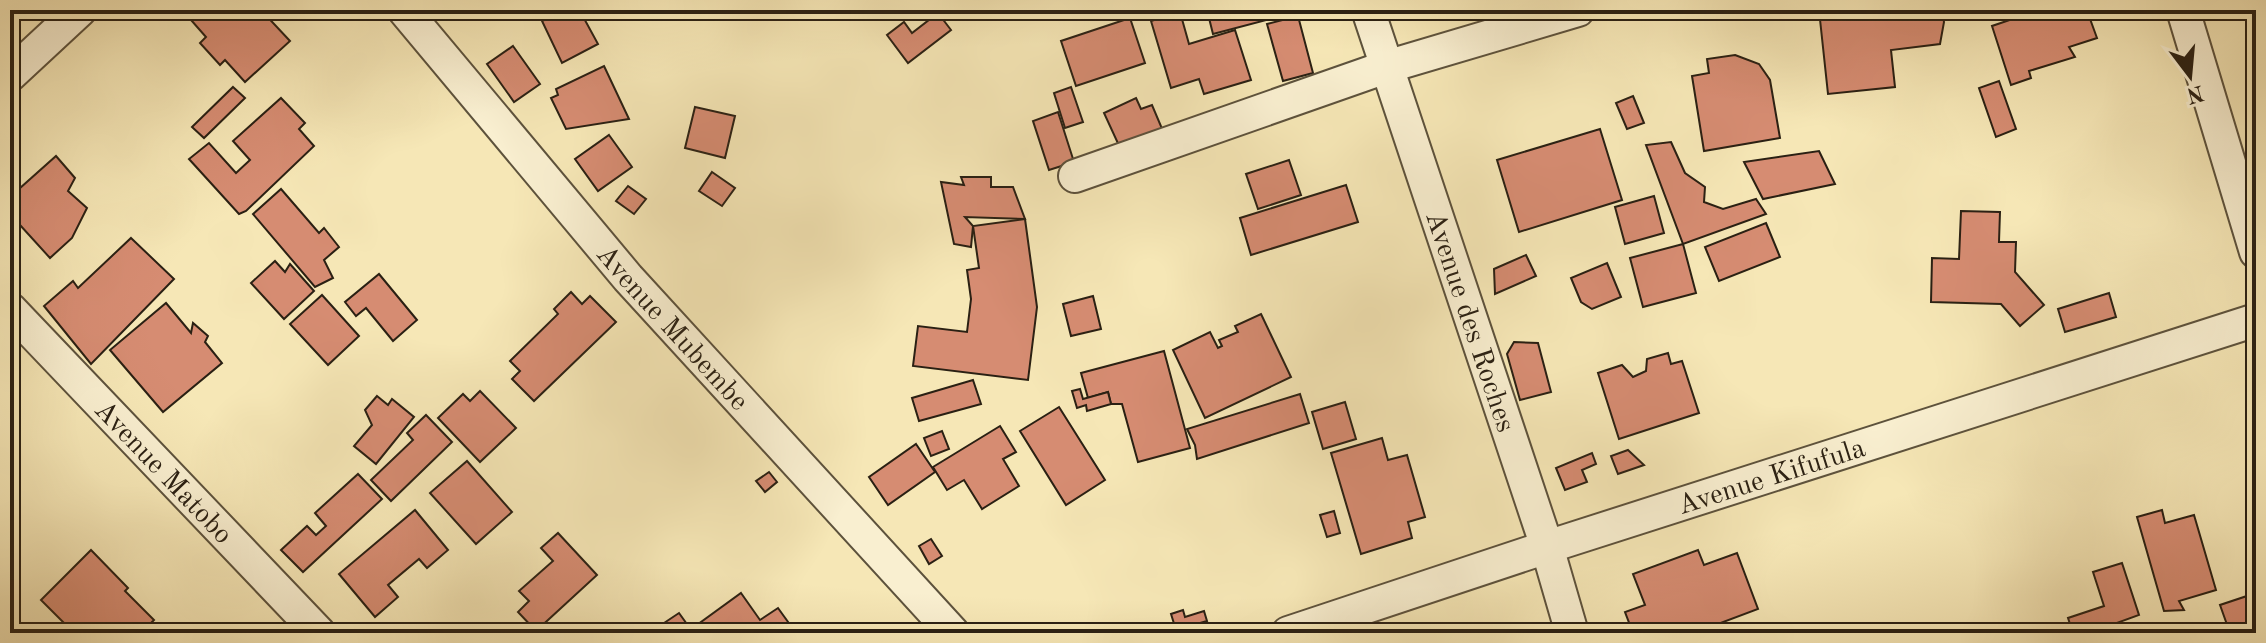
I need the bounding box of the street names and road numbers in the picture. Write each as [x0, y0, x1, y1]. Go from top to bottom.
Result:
street label: Avenue des Roches [1419, 208, 1519, 436]
street label: Avenue Mubembe [590, 241, 753, 417]
street label: Avenue Matobo [88, 396, 237, 550]
street label: Avenue Kifufula [1675, 435, 1869, 521]

